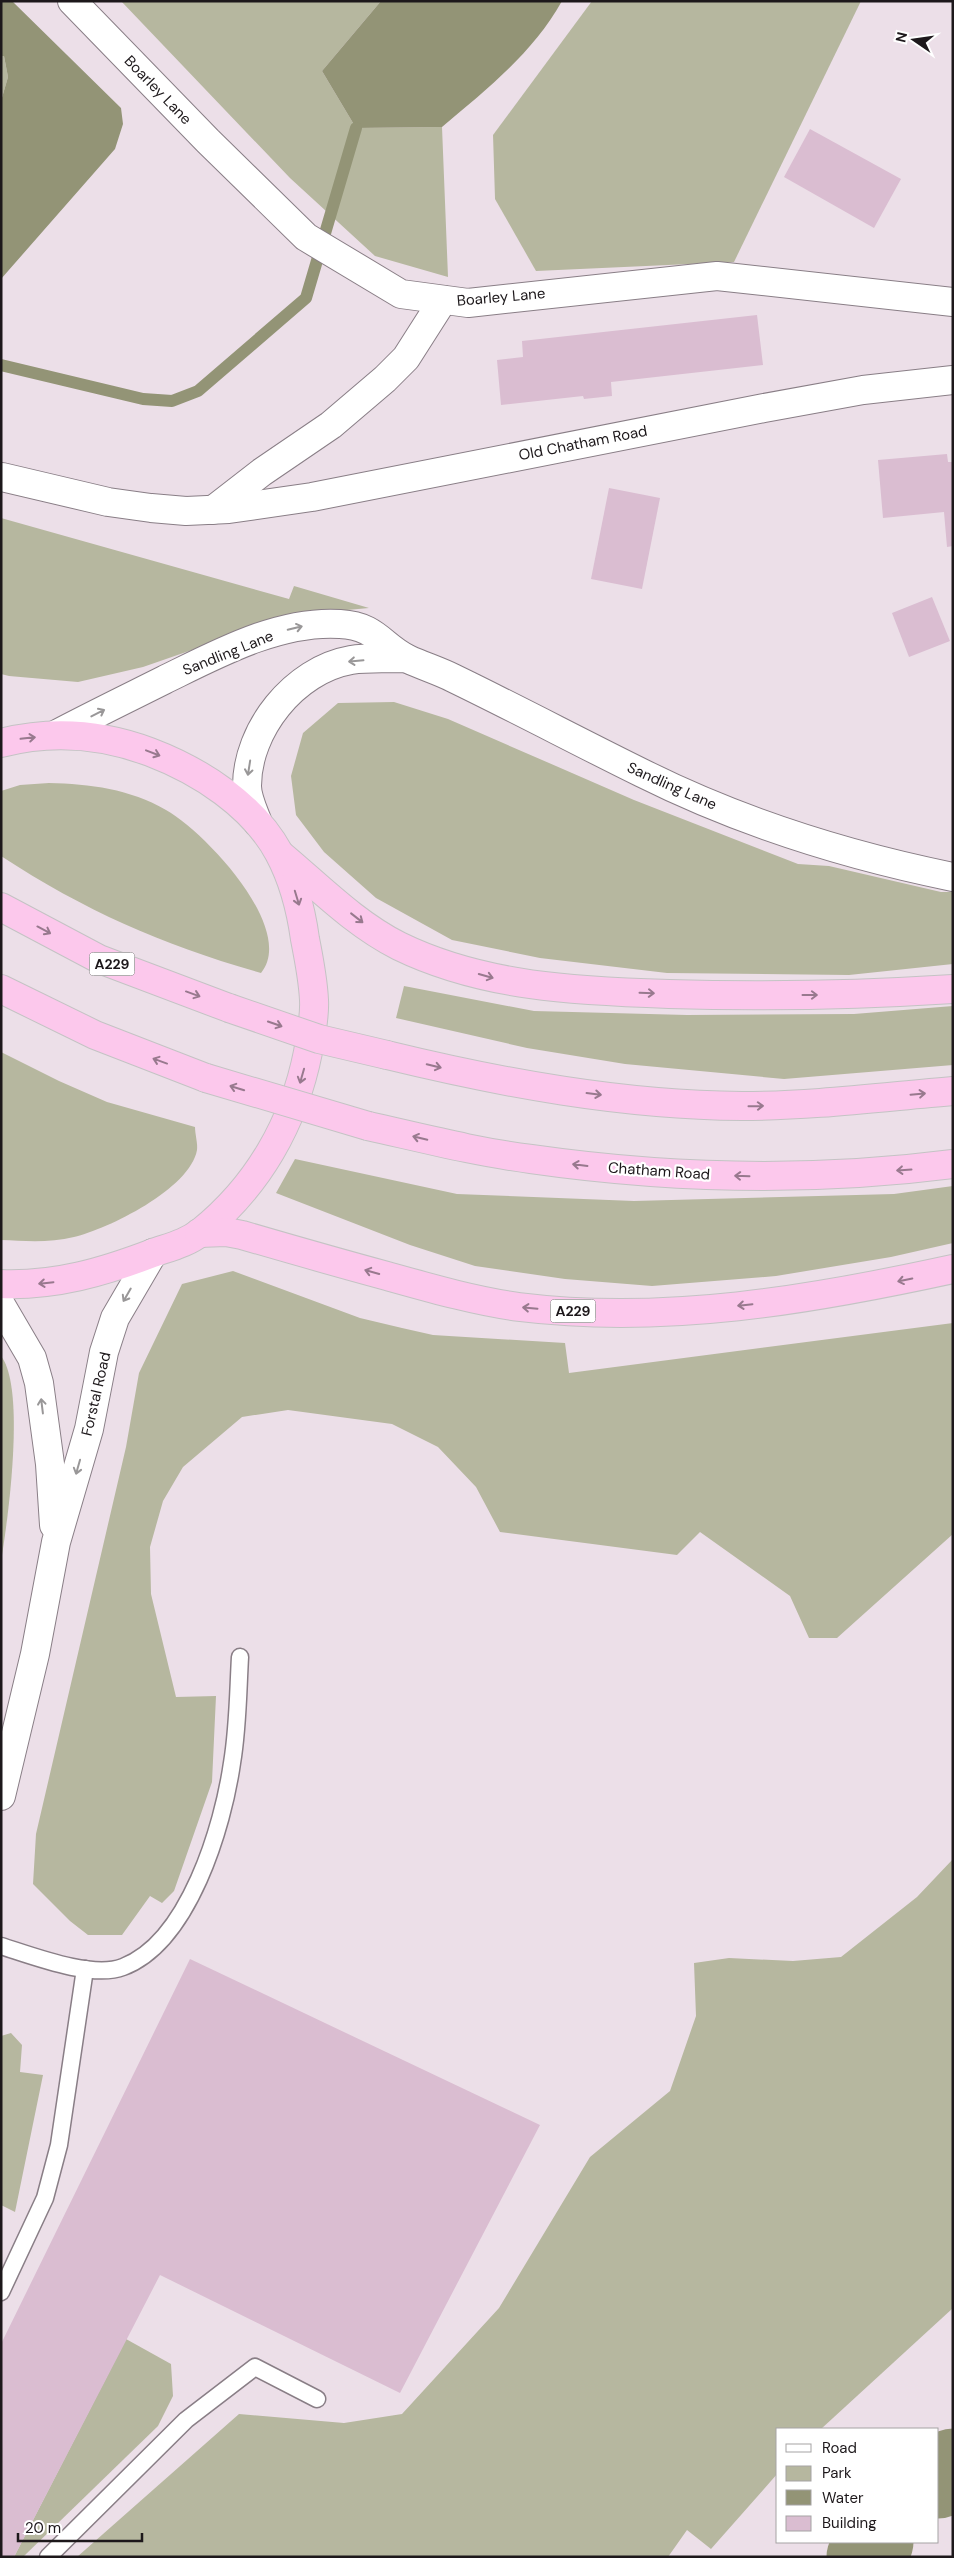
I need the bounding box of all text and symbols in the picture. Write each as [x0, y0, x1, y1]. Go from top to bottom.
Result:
north arrow [889, 15, 939, 65]
text: N [891, 30, 911, 44]
street label: Boarley Lane [120, 51, 196, 129]
street label: Boarley Lane [456, 283, 546, 311]
street label: Old Chatham Road [517, 421, 649, 465]
one-way arrow [287, 623, 303, 632]
street label: Sandling Lane [180, 626, 276, 680]
one-way arrow [349, 656, 365, 665]
one-way arrow [90, 708, 105, 717]
one-way arrow [19, 733, 35, 743]
one-way arrow [145, 749, 161, 758]
street label: Sandling Lane [624, 757, 720, 815]
one-way arrow [244, 759, 254, 775]
one-way arrow [292, 890, 302, 906]
one-way arrow [350, 913, 363, 924]
one-way arrow [36, 926, 51, 935]
road number: A229 [90, 952, 134, 976]
one-way arrow [478, 972, 494, 982]
one-way arrow [639, 989, 655, 998]
one-way arrow [185, 990, 200, 999]
one-way arrow [801, 990, 817, 1000]
one-way arrow [266, 1019, 282, 1029]
one-way arrow [153, 1056, 168, 1065]
one-way arrow [425, 1062, 441, 1072]
one-way arrow [297, 1067, 307, 1083]
one-way arrow [230, 1082, 246, 1092]
one-way arrow [586, 1090, 602, 1100]
one-way arrow [910, 1090, 926, 1099]
one-way arrow [748, 1101, 764, 1110]
one-way arrow [412, 1133, 428, 1142]
street label: Chatham Road [607, 1157, 711, 1185]
one-way arrow [572, 1160, 588, 1170]
one-way arrow [897, 1165, 913, 1174]
one-way arrow [734, 1171, 750, 1181]
one-way arrow [364, 1267, 380, 1276]
one-way arrow [898, 1275, 914, 1285]
one-way arrow [39, 1278, 55, 1288]
one-way arrow [122, 1288, 132, 1302]
road number: A229 [550, 1300, 596, 1322]
one-way arrow [737, 1300, 753, 1310]
one-way arrow [523, 1303, 539, 1312]
street label: Forstal Road [77, 1350, 115, 1438]
one-way arrow [37, 1398, 47, 1414]
one-way arrow [72, 1459, 82, 1475]
legend [776, 2428, 939, 2543]
text: Road [822, 2438, 857, 2458]
text: Park [822, 2463, 852, 2483]
text: Water [822, 2488, 864, 2508]
scale bar [18, 2510, 141, 2542]
text: Building [822, 2513, 877, 2533]
text: 20 m [25, 2518, 61, 2538]

